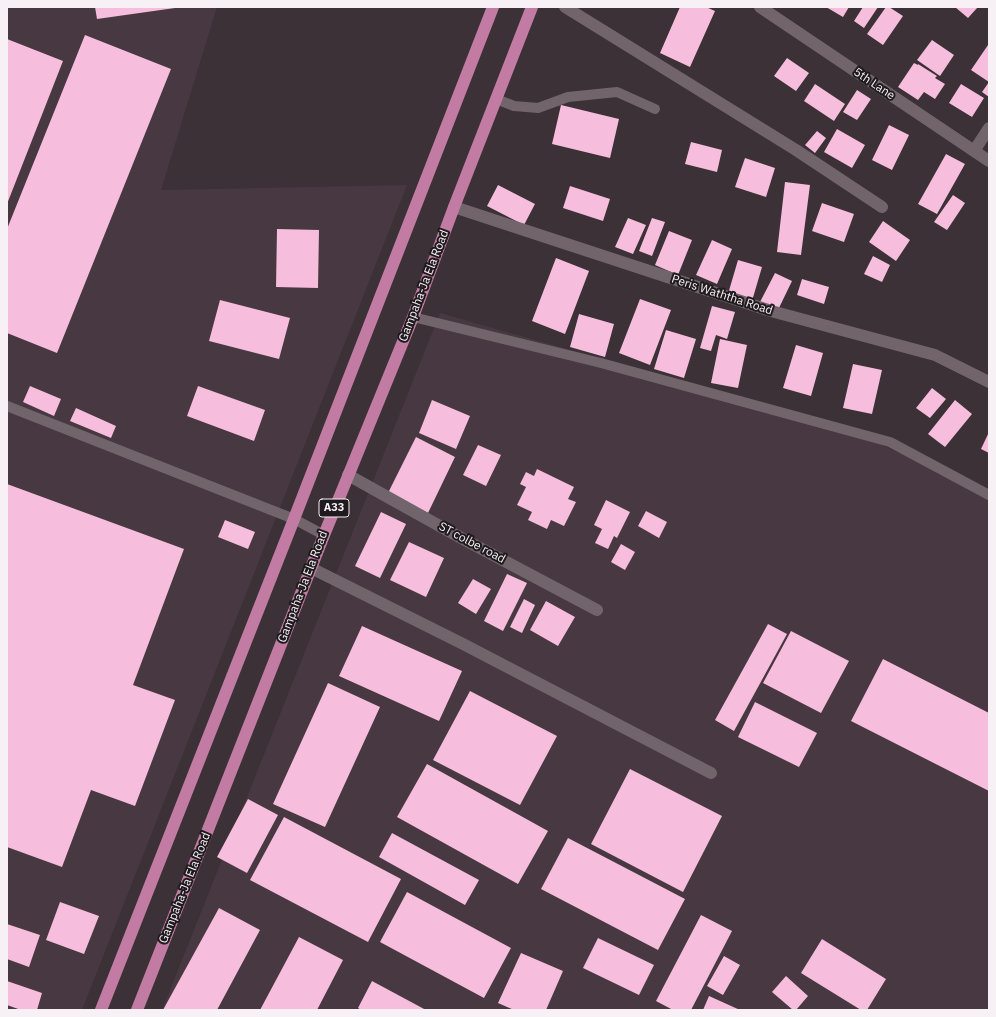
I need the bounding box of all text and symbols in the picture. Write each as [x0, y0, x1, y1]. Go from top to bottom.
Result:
street label: 5th Lane [851, 65, 897, 103]
street label: Gampaha-Ja Ela Road [396, 228, 452, 344]
street label: Peris Waththa Road [670, 272, 774, 318]
road number: A33 [319, 499, 349, 517]
street label: ST colbe road [436, 519, 508, 567]
street label: Gampaha-Ja Ela Road [275, 529, 331, 645]
street label: Gampaha-Ja Ela Road [156, 830, 214, 946]

